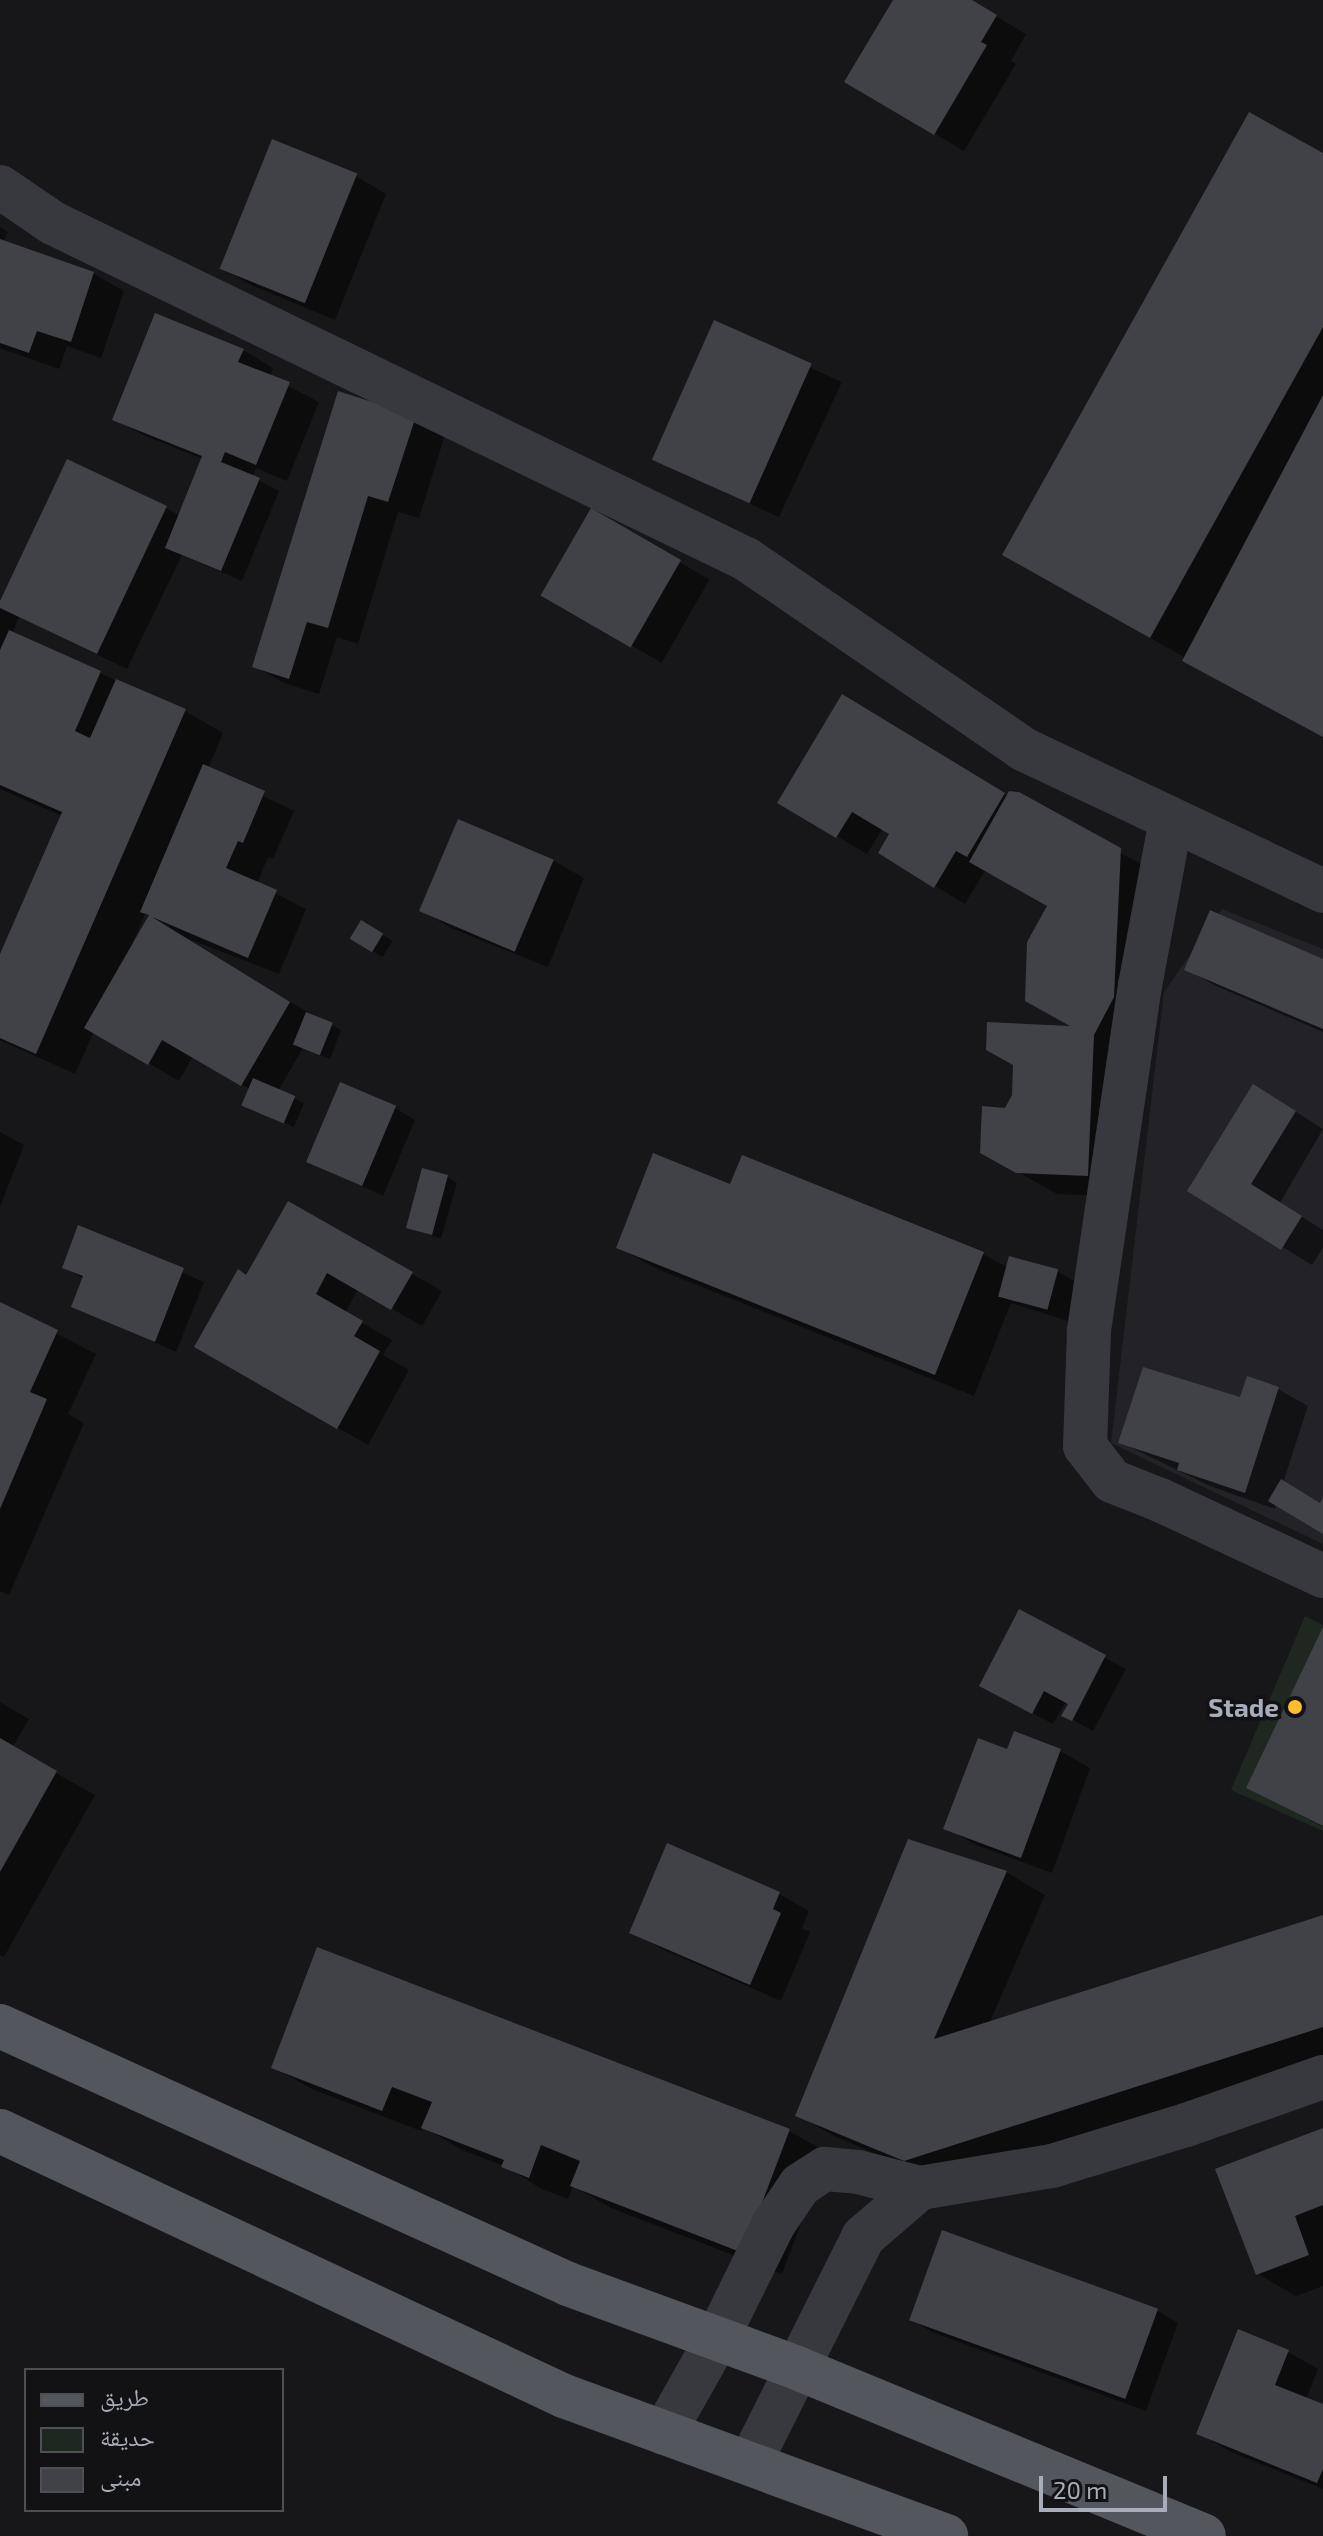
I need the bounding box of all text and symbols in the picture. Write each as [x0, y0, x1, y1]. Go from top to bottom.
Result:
place label: Stade [1208, 1691, 1279, 1723]
marker: Stade [1286, 1698, 1304, 1716]
legend [24, 2368, 284, 2512]
text: طريق [100, 2382, 149, 2411]
text: حديقة [100, 2422, 155, 2451]
scale bar [1043, 2460, 1171, 2510]
text: مبنى [100, 2462, 141, 2491]
text: 20 m [1053, 2475, 1107, 2504]

